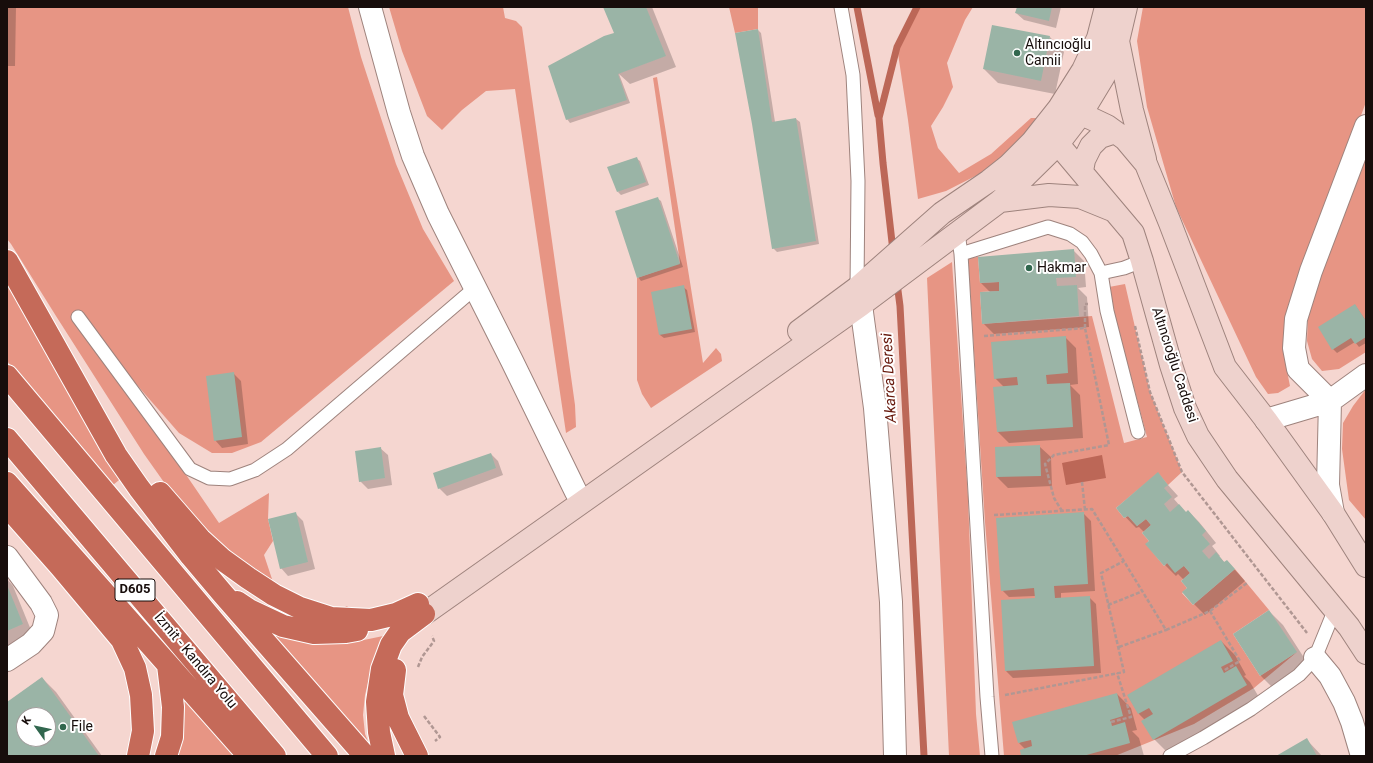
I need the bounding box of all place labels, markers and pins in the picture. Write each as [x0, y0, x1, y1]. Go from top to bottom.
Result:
place label: Altıncıoğlu Camii [1025, 37, 1091, 70]
marker: Altıncıoğlu Camii [1012, 48, 1022, 58]
place label: Hakmar [1037, 260, 1086, 276]
marker: Hakmar [1024, 263, 1034, 273]
place label: File [71, 719, 93, 735]
marker: File [58, 722, 68, 732]

